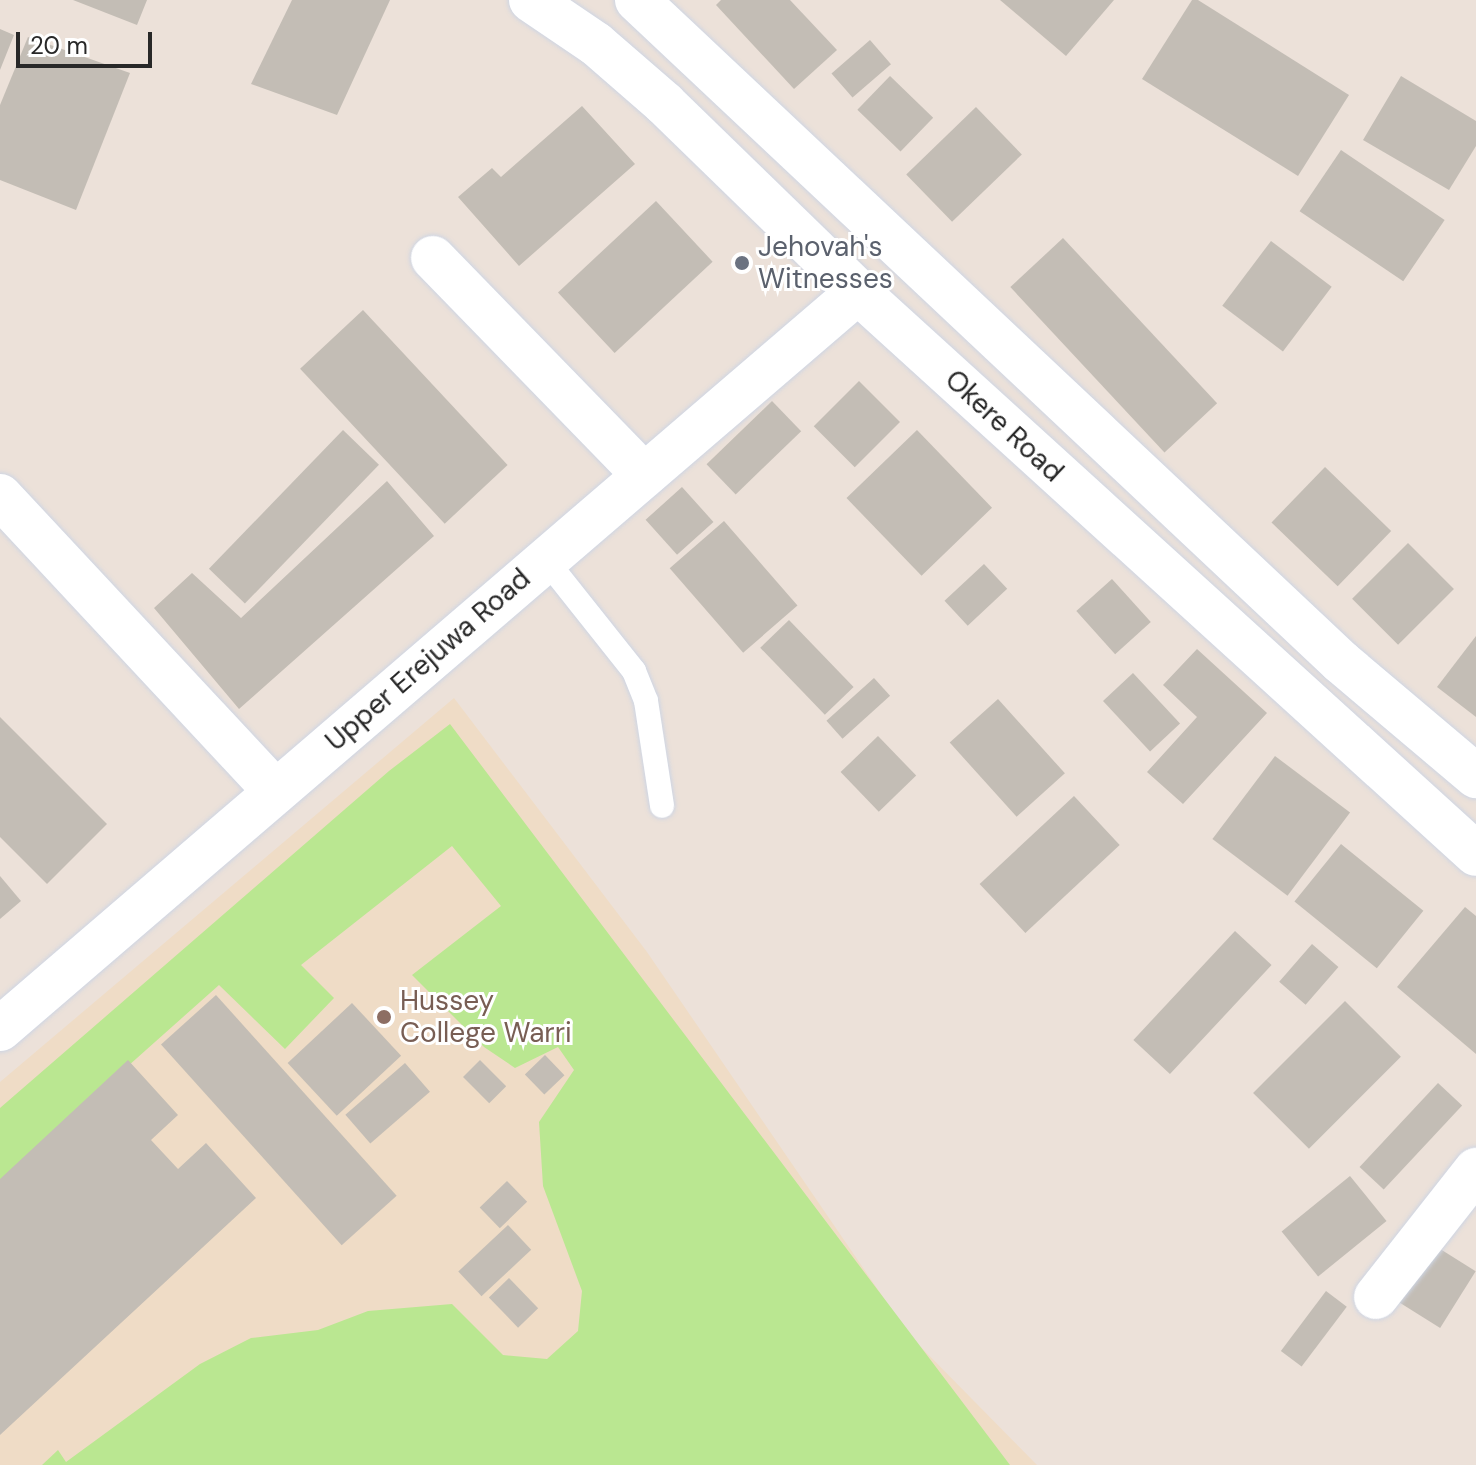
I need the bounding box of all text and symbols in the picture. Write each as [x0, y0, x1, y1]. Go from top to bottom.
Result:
scale bar [20, 16, 156, 66]
text: 20 m [30, 30, 88, 61]
place label: Jehovah's Witnesses [758, 230, 893, 296]
marker: Jehovah's Witnesses [733, 254, 751, 272]
street label: Okere Road [938, 363, 1070, 489]
street label: Upper Erejuwa Road [319, 562, 537, 758]
place label: Hussey College Warri [400, 984, 572, 1050]
marker: Hussey College Warri [375, 1008, 393, 1026]

